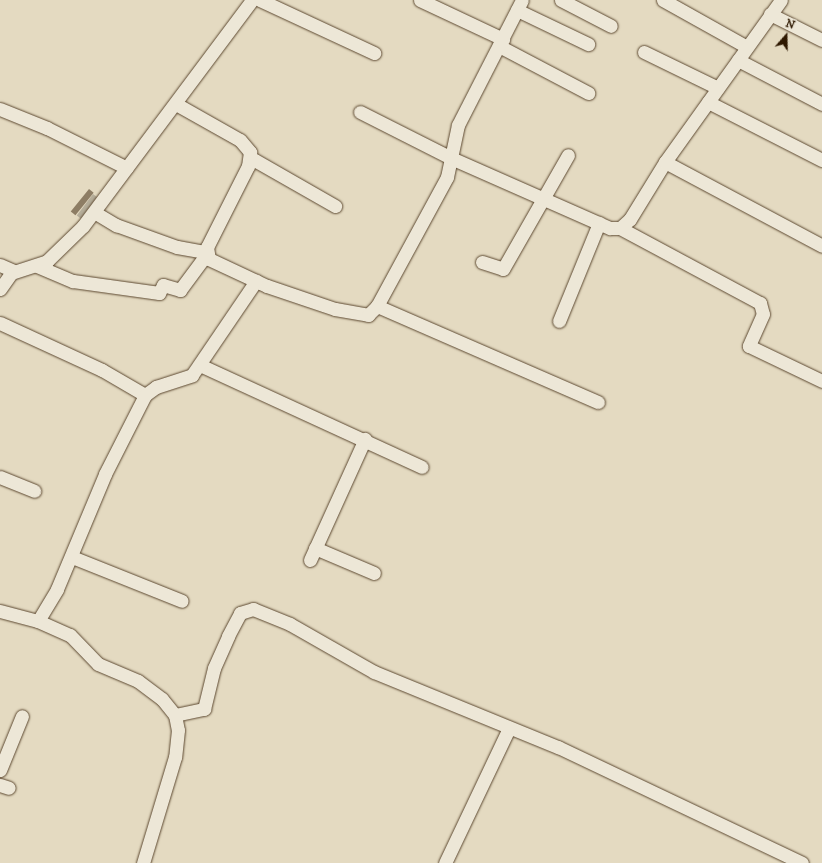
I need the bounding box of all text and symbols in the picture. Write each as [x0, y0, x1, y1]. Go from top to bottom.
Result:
north arrow [766, 16, 806, 56]
text: N [783, 17, 797, 33]

